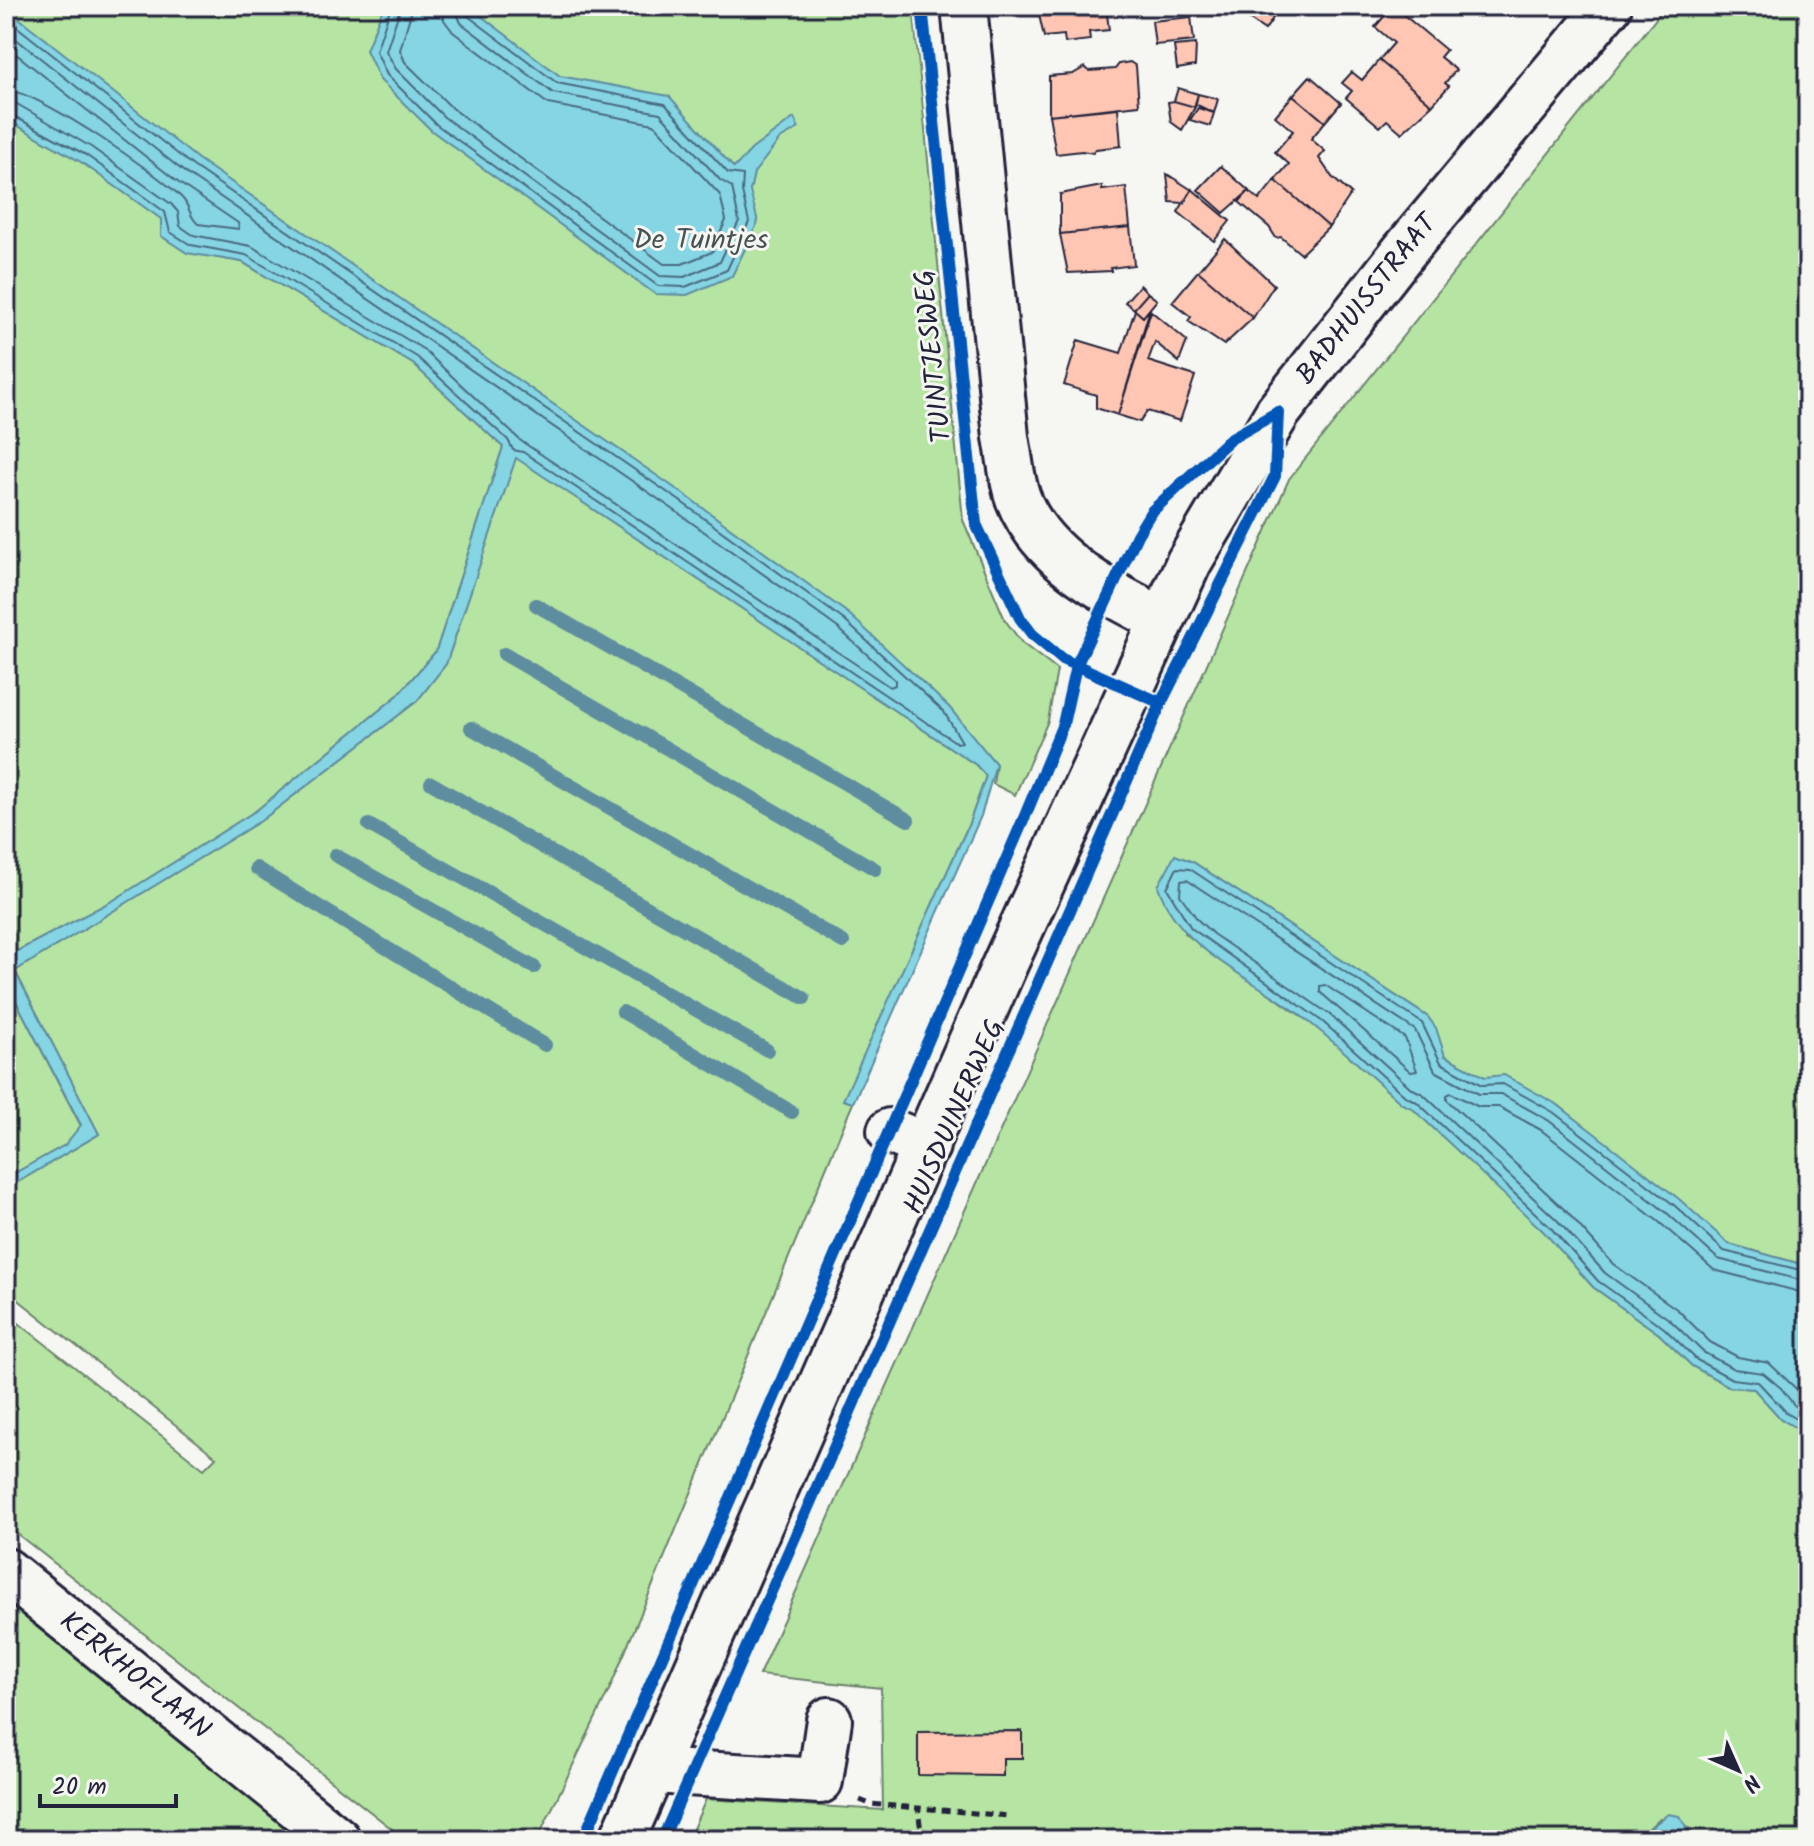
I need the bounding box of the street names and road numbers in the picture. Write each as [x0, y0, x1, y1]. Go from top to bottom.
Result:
street label: BADHUISSTRAAT [1285, 202, 1450, 395]
street label: TUINTJESWEG [903, 267, 965, 445]
street label: HUISDUINERWEG [892, 1012, 1018, 1222]
street label: KERKHOFLAAN [49, 1600, 221, 1751]

